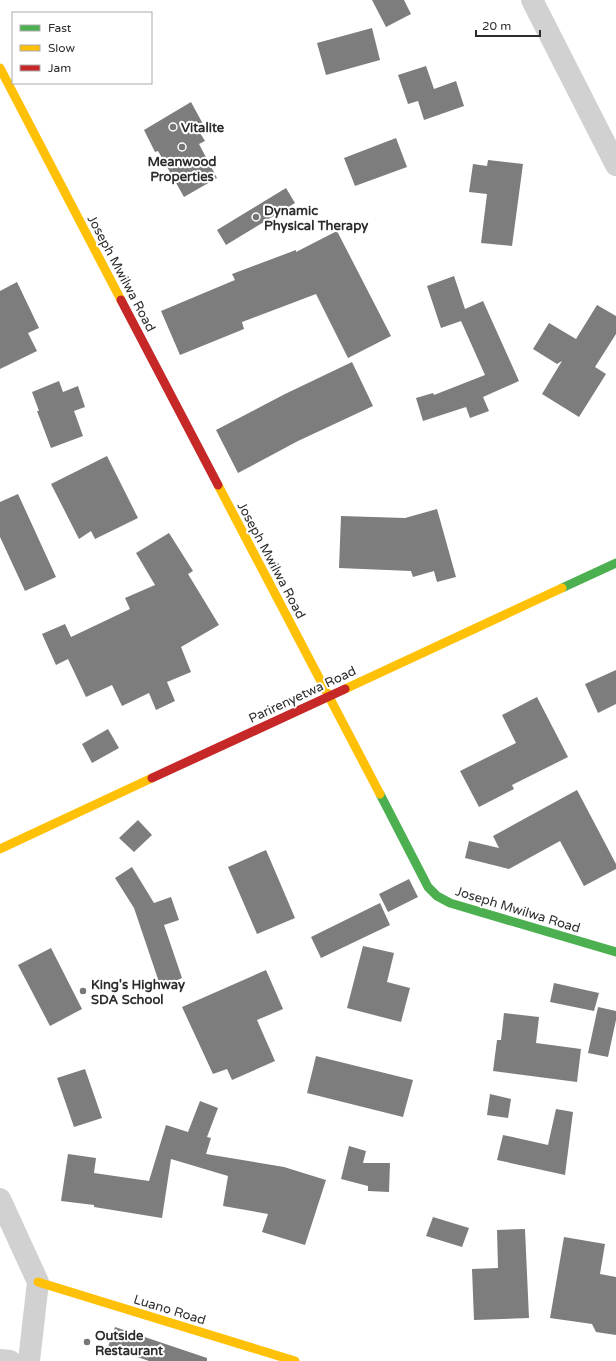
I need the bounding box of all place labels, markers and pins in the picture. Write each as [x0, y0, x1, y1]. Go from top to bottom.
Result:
place label: Vitalite [181, 120, 225, 136]
marker: Vitalite [168, 122, 178, 132]
marker: Meanwood Properties [177, 142, 187, 152]
place label: Meanwood Properties [147, 154, 217, 185]
place label: Dynamic Physical Therapy [264, 203, 368, 234]
marker: Dynamic Physical Therapy [251, 212, 261, 222]
place label: King's Highway SDA School [91, 977, 185, 1008]
marker: King's Highway SDA School [78, 986, 88, 996]
place label: Outside Restaurant [95, 1328, 163, 1359]
marker: Outside Restaurant [82, 1337, 92, 1347]

